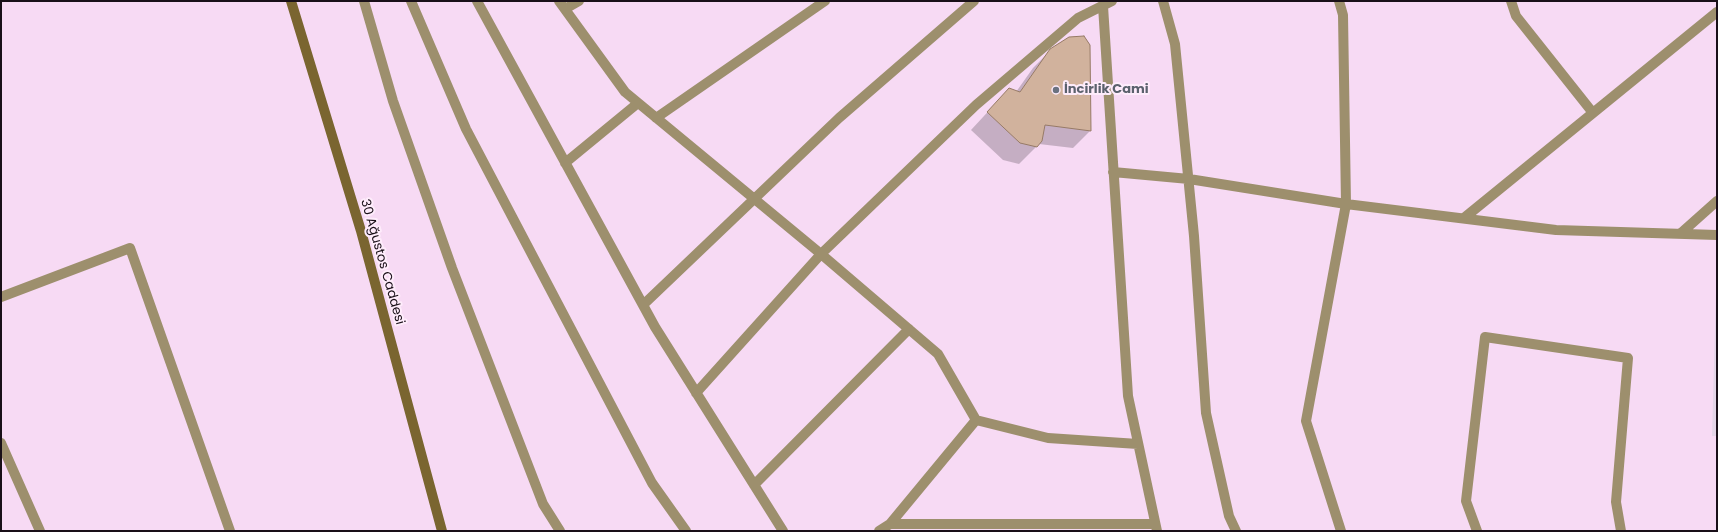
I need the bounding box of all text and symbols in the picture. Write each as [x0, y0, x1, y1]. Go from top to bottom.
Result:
place label: İncirlik Cami [1064, 82, 1149, 98]
marker: İncirlik Cami [1051, 85, 1061, 95]
street label: 30 Ağustos Caddesi [357, 198, 407, 326]

